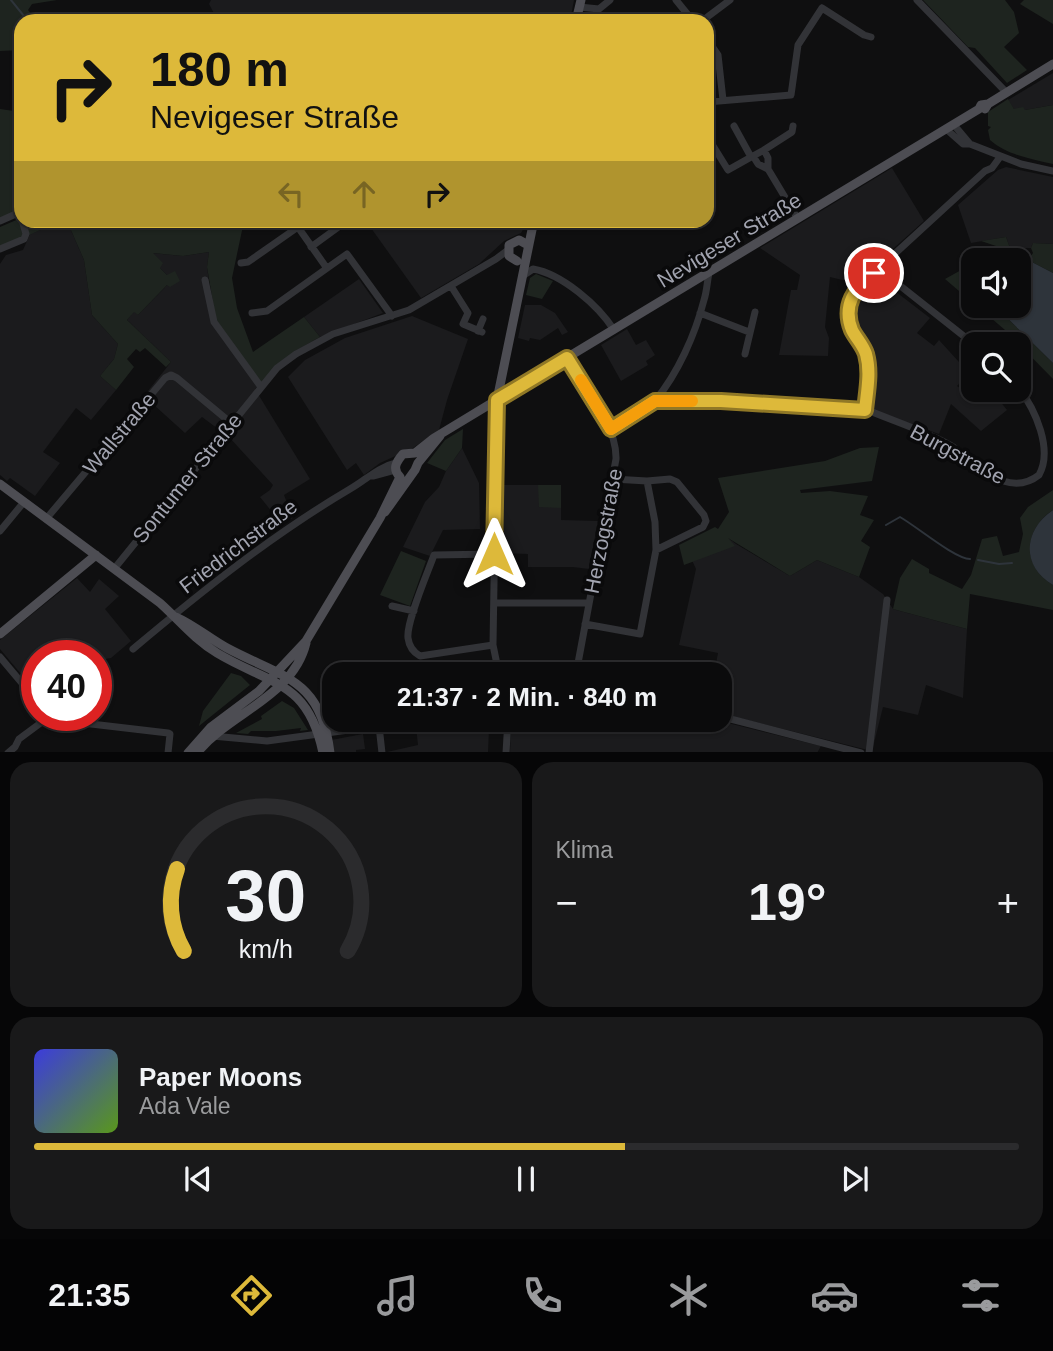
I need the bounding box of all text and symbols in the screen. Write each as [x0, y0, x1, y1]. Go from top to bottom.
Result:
icon: right [35, 42, 126, 133]
text: 180 m [150, 42, 289, 96]
text: Nevigeser Straße [150, 99, 399, 135]
icon: left [272, 175, 310, 213]
icon: ahead [345, 175, 383, 213]
icon: right [418, 175, 456, 213]
street label: Nevigeser Straße [653, 188, 805, 292]
pin [844, 243, 904, 303]
map controls [961, 248, 1031, 402]
button: sound [961, 248, 1031, 318]
icon: arrive [855, 254, 893, 292]
button: search [961, 332, 1031, 402]
street label: Wallstraße [78, 387, 160, 479]
street label: Sontumer Straße [128, 409, 246, 547]
street label: Burgstraße [907, 419, 1009, 489]
street label: Herzogstraße [580, 466, 626, 596]
street label: Friedrichstraße [175, 494, 301, 598]
position arrow [457, 517, 531, 591]
speed limit sign: 40 [21, 640, 112, 731]
text: 21:37 · 2 Min. · 840 m [397, 682, 657, 712]
text: Klima [556, 837, 613, 863]
text: 30 [225, 855, 306, 936]
text: 19° [748, 873, 827, 931]
text: − [556, 882, 578, 924]
text: + [997, 882, 1019, 924]
text: km/h [239, 934, 293, 962]
text: Paper Moons [139, 1062, 302, 1092]
text: Ada Vale [139, 1093, 231, 1119]
icon: previous [179, 1160, 217, 1198]
icon: pause [507, 1160, 545, 1198]
icon: next [836, 1160, 874, 1198]
icon: directions [227, 1271, 276, 1320]
icon: music [373, 1271, 422, 1320]
icon: phone [518, 1271, 567, 1320]
icon: climate [664, 1271, 713, 1320]
icon: car [810, 1271, 859, 1320]
icon: filters [956, 1271, 1005, 1320]
text: 21:35 [48, 1277, 130, 1313]

